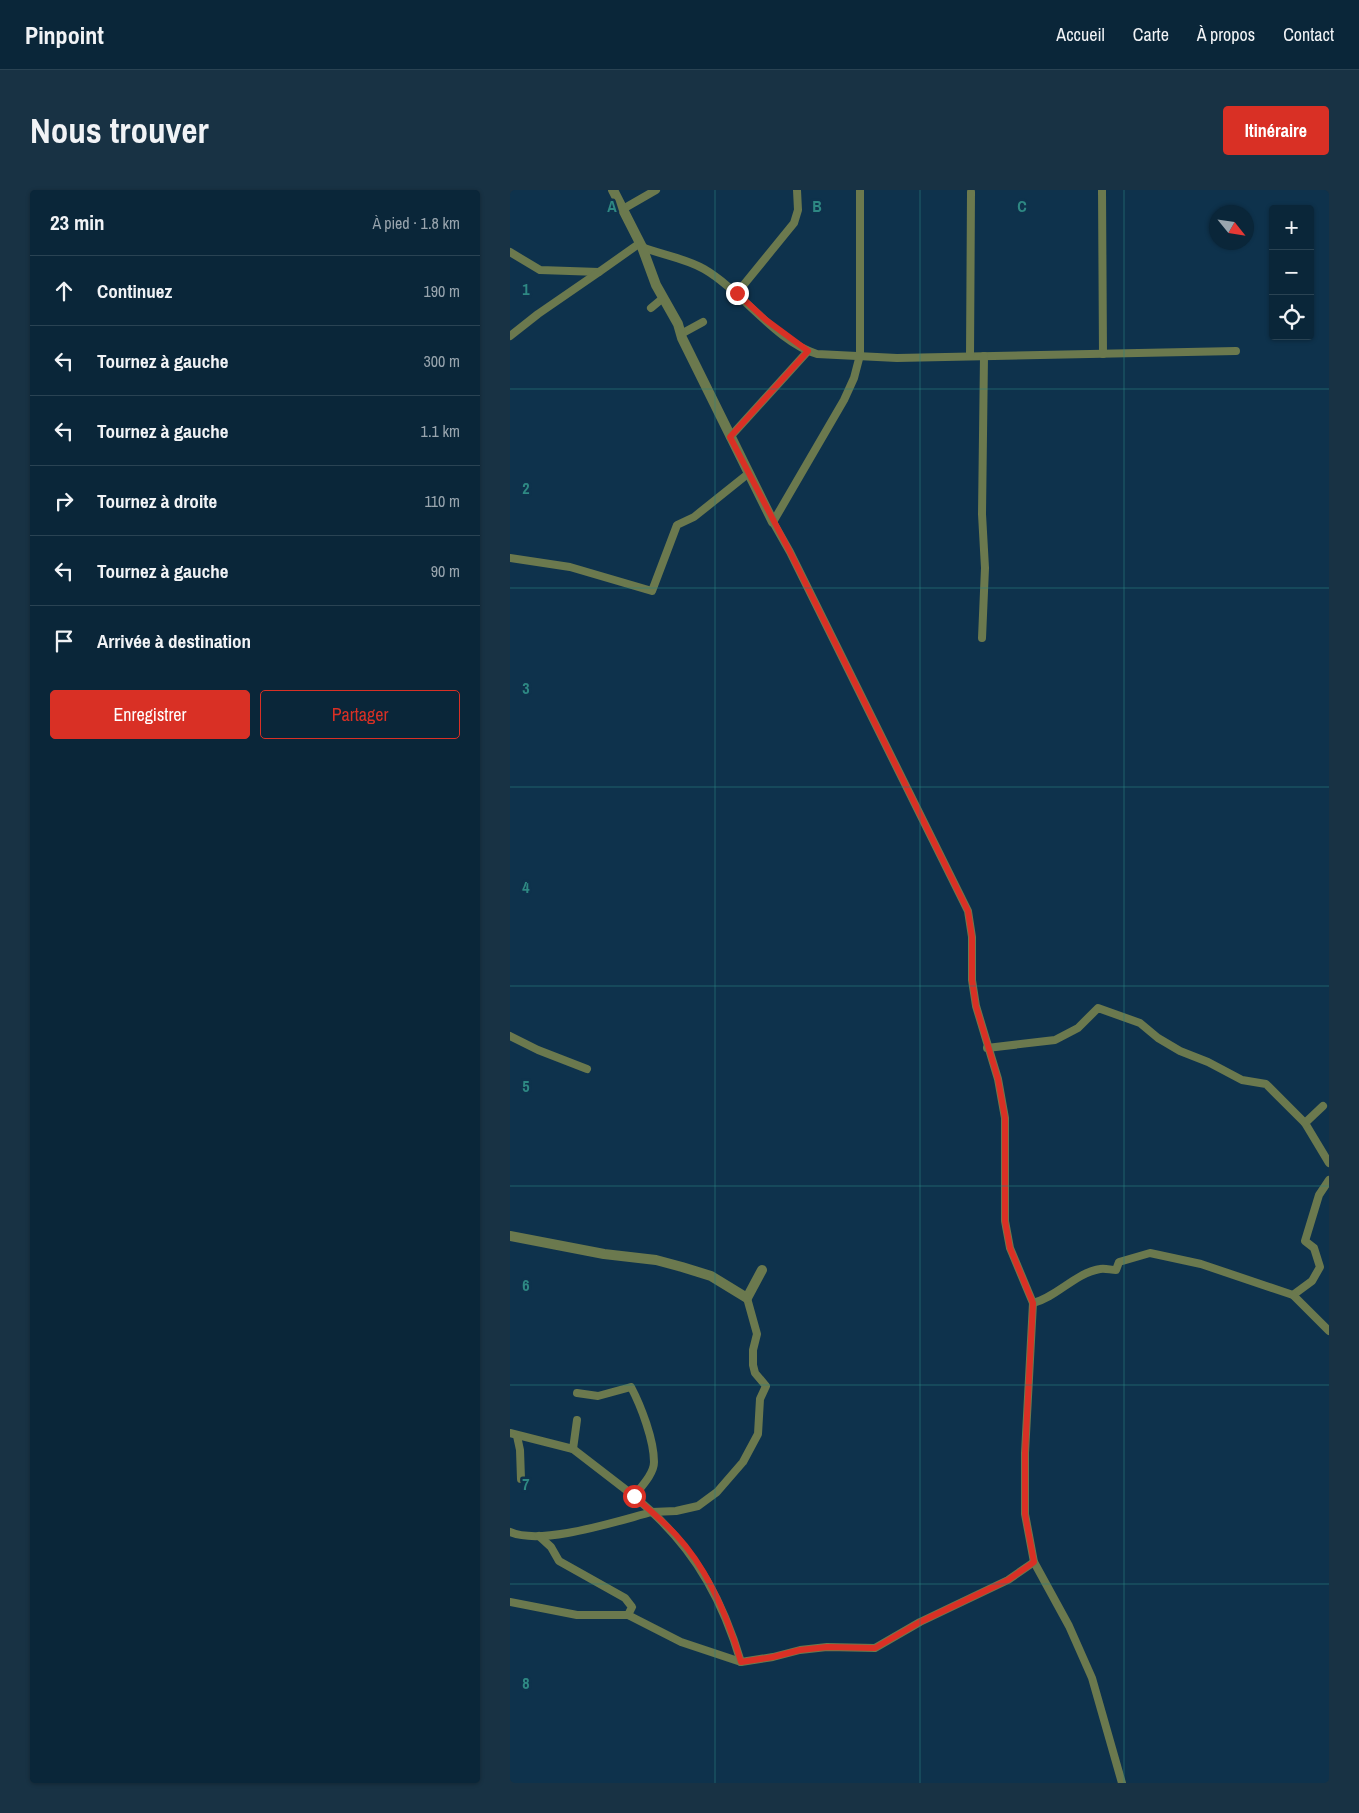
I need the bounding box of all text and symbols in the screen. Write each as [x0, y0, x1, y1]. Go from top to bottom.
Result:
text: Pinpoint [25, 19, 104, 51]
text: Accueil [1056, 22, 1105, 47]
text: Carte [1133, 22, 1169, 47]
text: À propos [1197, 22, 1255, 47]
text: Contact [1283, 22, 1334, 47]
button: Itinéraire [1223, 106, 1329, 155]
text: Nous trouver [30, 107, 209, 154]
text: A [607, 195, 617, 217]
text: B [812, 195, 822, 217]
text: C [1017, 195, 1027, 217]
north arrow [1209, 205, 1254, 250]
map controls [1269, 205, 1314, 340]
button: + [1269, 205, 1314, 250]
text: 23 min [50, 208, 105, 237]
text: À pied · 1.8 km [372, 212, 460, 234]
button: − [1269, 250, 1314, 295]
icon: ahead [50, 277, 78, 305]
text: Continuez [97, 278, 172, 304]
text: 1 [522, 278, 530, 300]
text: 190 m [424, 280, 460, 302]
route end [726, 282, 749, 305]
button: locate [1269, 295, 1314, 340]
icon: left [50, 347, 78, 375]
text: Tournez à gauche [97, 348, 228, 374]
text: 300 m [424, 350, 460, 372]
icon: left [50, 417, 78, 445]
text: Tournez à gauche [97, 418, 228, 444]
text: 1.1 km [421, 420, 460, 442]
text: 2 [522, 477, 530, 499]
icon: right [50, 487, 78, 515]
text: Tournez à droite [97, 488, 217, 514]
text: 110 m [424, 490, 460, 512]
icon: left [50, 557, 78, 585]
text: Tournez à gauche [97, 558, 228, 584]
text: 90 m [431, 560, 460, 582]
icon: arrive [50, 627, 78, 655]
text: Arrivée à destination [97, 628, 251, 654]
text: 3 [522, 677, 530, 699]
button: Enregistrer [50, 690, 250, 739]
button: Partager [260, 690, 460, 739]
text: 4 [522, 876, 530, 898]
text: 5 [522, 1075, 530, 1097]
text: 6 [522, 1274, 530, 1296]
text: 7 [522, 1473, 530, 1495]
route start [623, 1485, 646, 1508]
text: 8 [522, 1672, 530, 1694]

